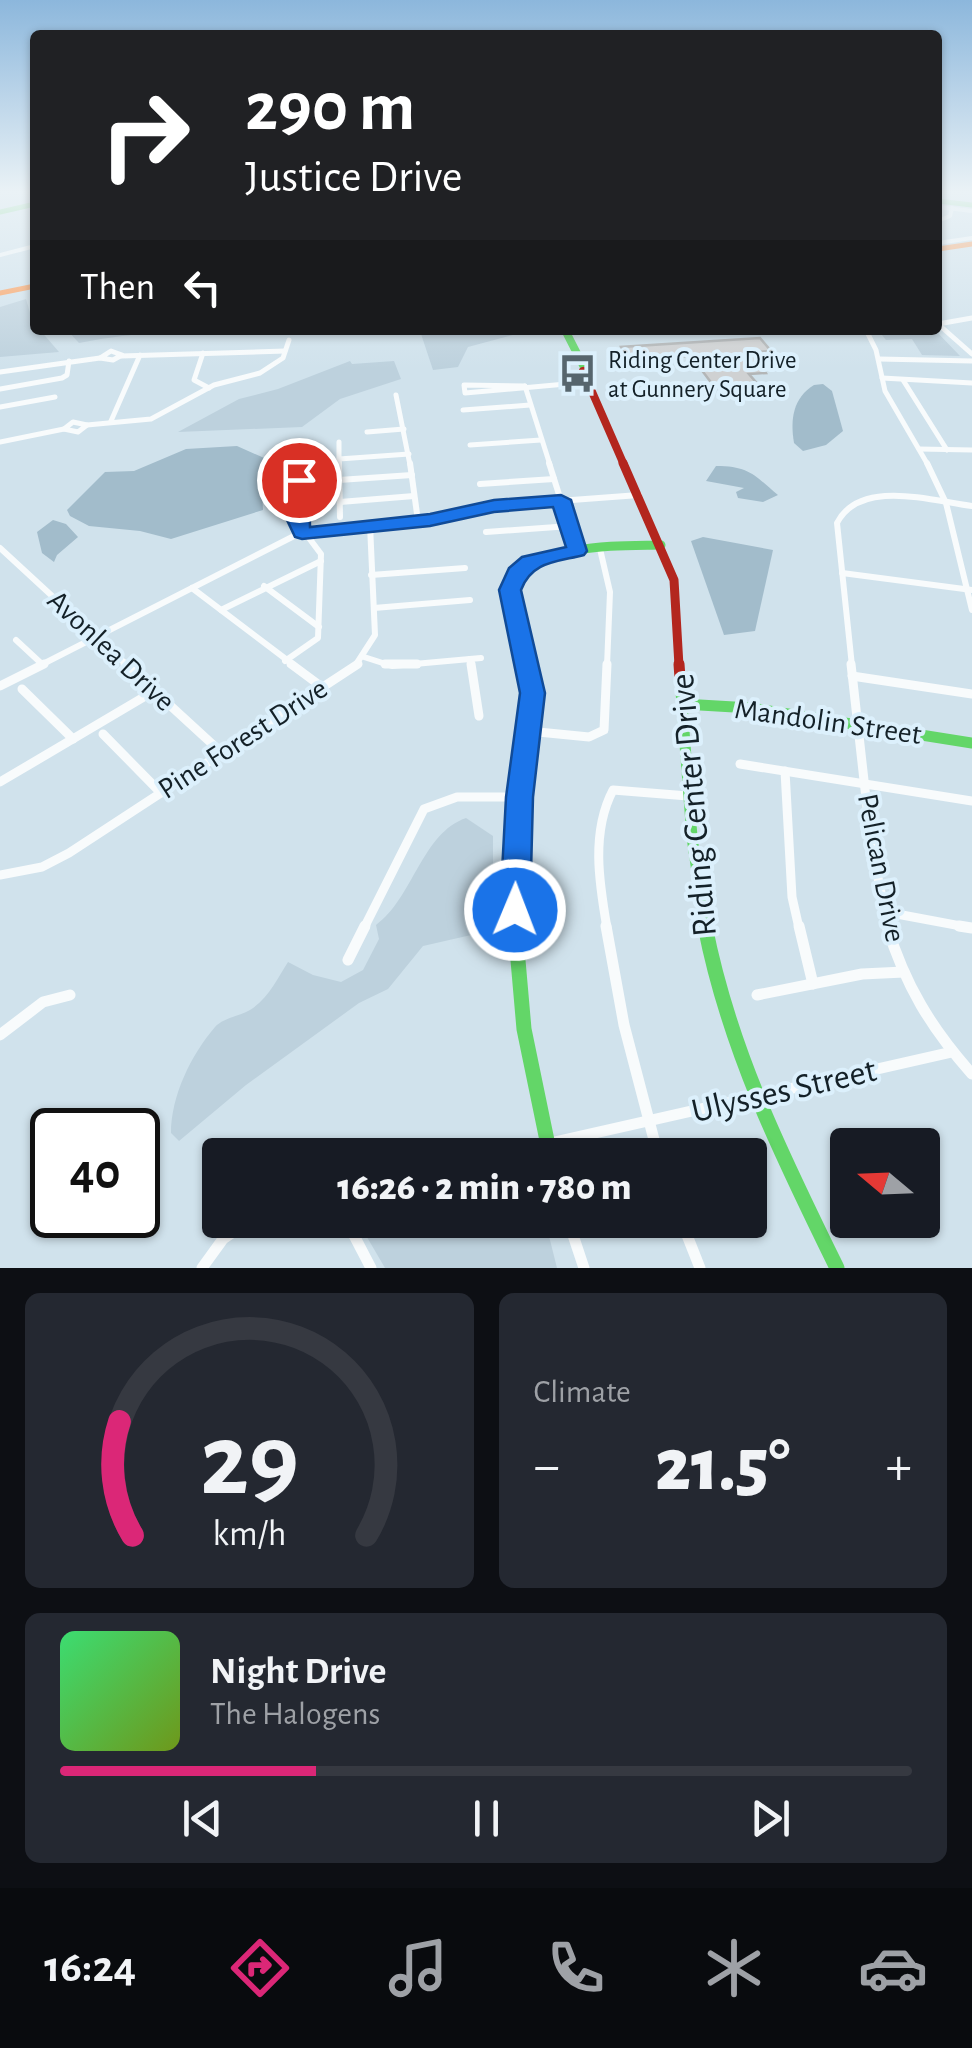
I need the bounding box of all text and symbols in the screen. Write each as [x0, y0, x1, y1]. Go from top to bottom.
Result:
icon: right [80, 70, 210, 200]
text: 290 m [245, 73, 415, 143]
text: Justice Drive [245, 155, 462, 200]
icon: left [175, 260, 230, 315]
text: Then [80, 269, 155, 307]
place label: Riding Center Drive at Gunnery Square [608, 348, 796, 402]
bus stop icon: Riding Center Drive at Gunnery Square [557, 353, 599, 395]
pin [257, 438, 342, 523]
icon: arrive [272, 453, 327, 508]
street label: Avonlea Drive [42, 585, 180, 717]
street label: Riding Center Drive [665, 672, 723, 938]
street label: Pine Forest Drive [153, 673, 333, 805]
street label: Mandolin Street [733, 694, 924, 750]
street label: Pelican Drive [852, 791, 910, 945]
position arrow [463, 858, 567, 962]
street label: Ulysses Street [688, 1053, 880, 1129]
speed limit sign: 40 [30, 1108, 160, 1238]
north arrow [830, 1128, 940, 1238]
map controls [830, 1128, 940, 1238]
text: 16:26 · 2 min · 780 m [337, 1169, 632, 1207]
text: Climate [534, 1376, 631, 1408]
text: 29 [200, 1410, 299, 1514]
text: 21.5° [655, 1429, 790, 1504]
text: − [534, 1439, 560, 1494]
text: + [886, 1439, 912, 1494]
text: km/h [212, 1516, 286, 1552]
text: Night Drive [210, 1653, 386, 1691]
text: The Halogens [210, 1698, 380, 1730]
icon: previous [175, 1791, 230, 1846]
icon: pause [459, 1791, 514, 1846]
icon: next [743, 1791, 798, 1846]
icon: directions [225, 1933, 295, 2003]
icon: music [383, 1933, 453, 2003]
icon: phone [541, 1933, 611, 2003]
icon: climate [699, 1933, 769, 2003]
icon: car [858, 1933, 928, 2003]
text: 16:24 [44, 1945, 136, 1990]

